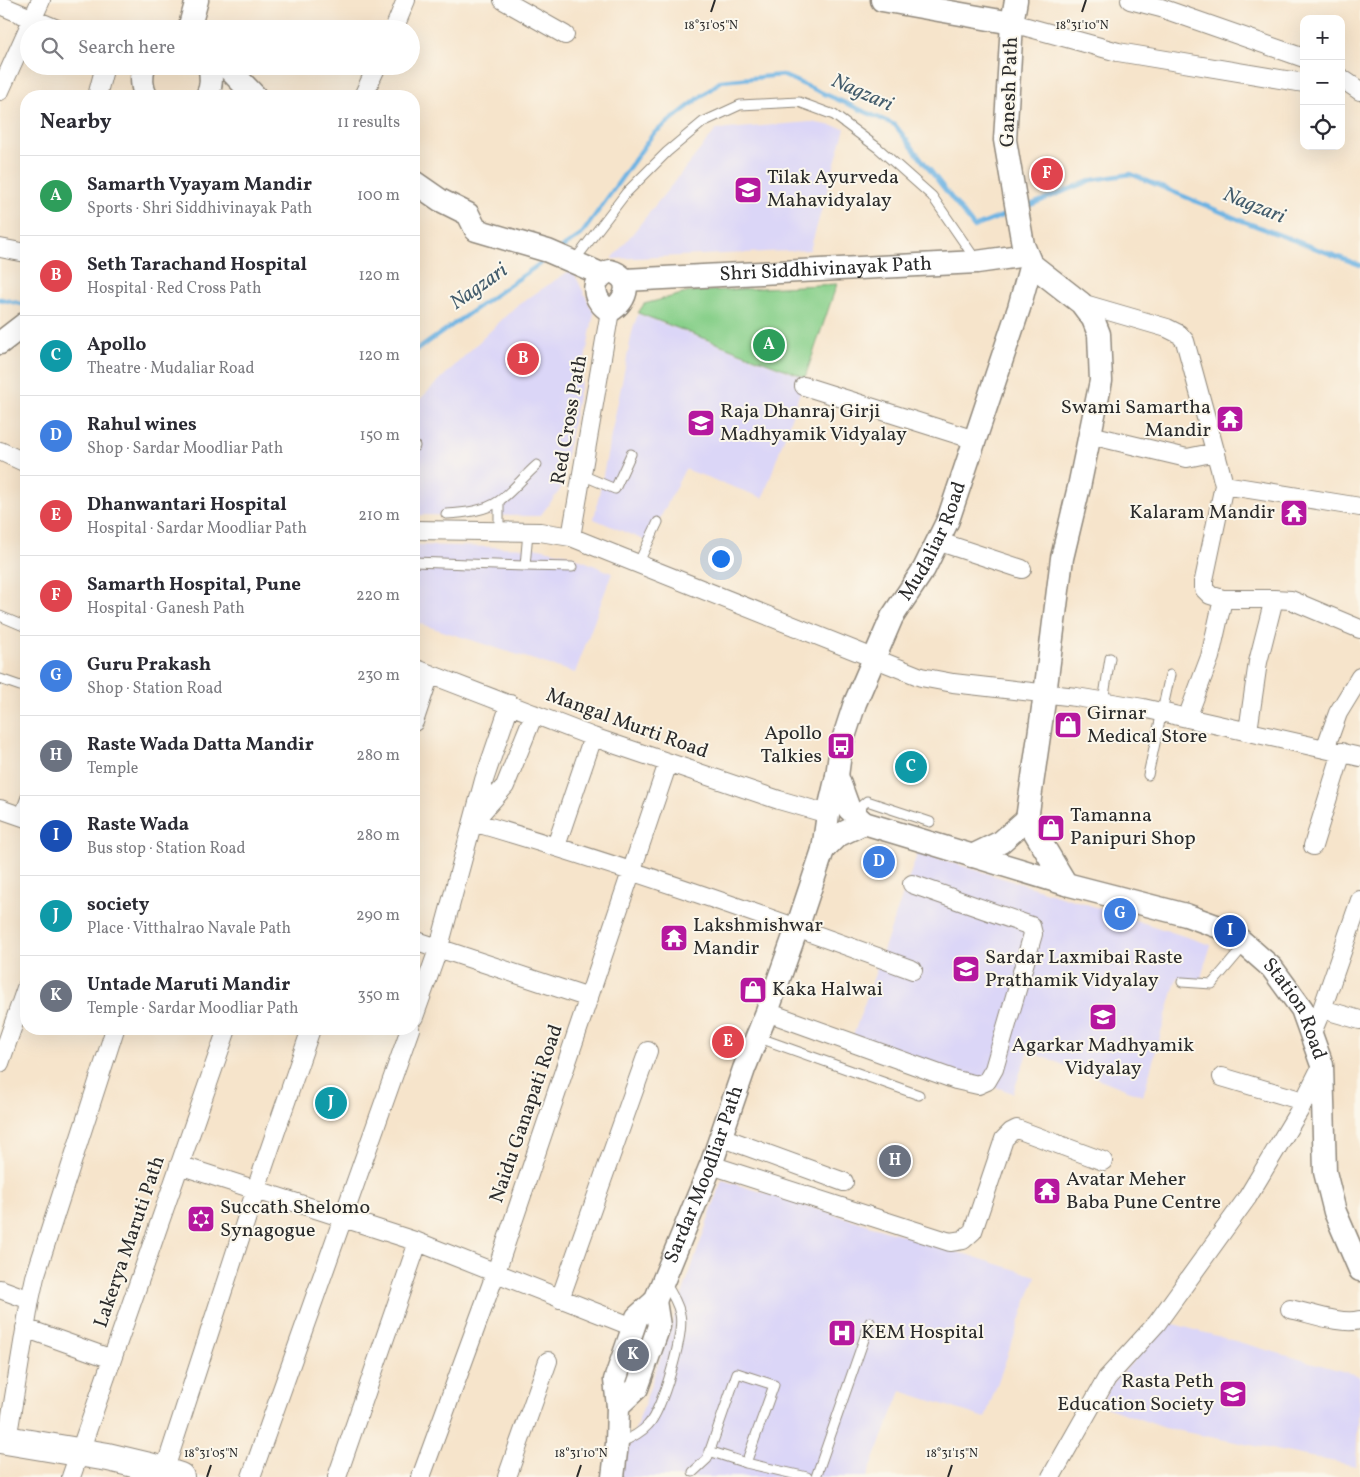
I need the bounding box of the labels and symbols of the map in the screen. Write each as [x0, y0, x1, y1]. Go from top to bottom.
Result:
text: 18°31'05"N [684, 18, 738, 34]
text: 18°31'10"N [1055, 18, 1109, 34]
street label: Ganesh Path [994, 36, 1026, 148]
water label: Nagzari [827, 67, 898, 120]
pin: F [1031, 155, 1063, 193]
place label: Tilak Ayurveda Mahavidyalay [767, 164, 899, 215]
school or university icon: Tilak Ayurveda Mahavidyalay [733, 175, 763, 205]
water label: Nagzari [1219, 180, 1290, 232]
street label: Shri Siddhivinayak Path [719, 250, 933, 289]
water label: Nagzari [444, 256, 514, 317]
pin: A [753, 326, 785, 364]
pin: B [507, 340, 539, 378]
street label: Red Cross Path [545, 353, 595, 487]
place label: Swami Samartha Mandir [1061, 394, 1211, 445]
place label: Raja Dhanraj Girji Madhyamik Vidyalay [720, 398, 907, 449]
temple icon: Swami Samartha Mandir [1215, 404, 1245, 434]
school or university icon: Raja Dhanraj Girji Madhyamik Vidyalay [686, 408, 716, 438]
street label: Mudaliar Road [892, 478, 974, 607]
temple icon: Kalaram Mandir [1279, 498, 1309, 528]
place label: Kalaram Mandir [1129, 499, 1275, 527]
your location [708, 546, 734, 572]
street label: Mangal Murti Road [542, 682, 712, 766]
place label: Girnar Medical Store [1087, 700, 1207, 751]
shop icon: Girnar Medical Store [1053, 710, 1083, 740]
place label: Apollo Talkies [761, 720, 822, 771]
bus stop icon: Apollo Talkies [826, 731, 856, 761]
pin: C [895, 748, 927, 786]
place label: Tamanna Panipuri Shop [1070, 802, 1196, 853]
shop icon: Tamanna Panipuri Shop [1036, 813, 1066, 843]
pin: D [863, 843, 895, 881]
pin: G [1104, 895, 1136, 933]
place label: Lakshmishwar Mandir [693, 912, 823, 963]
pin: I [1214, 912, 1246, 950]
temple icon: Lakshmishwar Mandir [659, 923, 689, 953]
place label: Sardar Laxmibai Raste Prathamik Vidyalay [985, 944, 1183, 995]
street label: Station Road [1256, 952, 1333, 1064]
school or university icon: Sardar Laxmibai Raste Prathamik Vidyalay [951, 954, 981, 984]
shop icon: Kaka Halwai [738, 975, 768, 1005]
place label: Kaka Halwai [772, 976, 883, 1004]
school or university icon: Agarkar Madhyamik Vidyalay [1088, 1002, 1118, 1032]
street label: Naidu Ganapati Road [483, 1021, 571, 1207]
pin: E [712, 1023, 744, 1061]
place label: Agarkar Madhyamik Vidyalay [1012, 1032, 1194, 1083]
street label: Sardar Moodliar Path [658, 1082, 751, 1268]
pin: J [315, 1084, 347, 1122]
pin: H [879, 1142, 911, 1180]
street label: Lakerya Maruti Path [87, 1152, 173, 1332]
place label: Avatar Meher Baba Pune Centre [1066, 1166, 1221, 1217]
temple icon: Avatar Meher Baba Pune Centre [1032, 1176, 1062, 1206]
place label: Succath Shelomo Synagogue [220, 1194, 370, 1245]
synagogue icon: Succath Shelomo Synagogue [186, 1204, 216, 1234]
hospital icon: KEM Hospital [827, 1318, 857, 1348]
place label: KEM Hospital [861, 1319, 984, 1347]
pin: K [617, 1336, 649, 1374]
place label: Rasta Peth Education Society [1057, 1368, 1214, 1419]
school or university icon: Rasta Peth Education Society [1218, 1379, 1248, 1409]
text: 18°31'05"N [184, 1446, 238, 1462]
text: 18°31'10"N [554, 1446, 608, 1462]
text: 18°31'15"N [926, 1446, 978, 1462]

